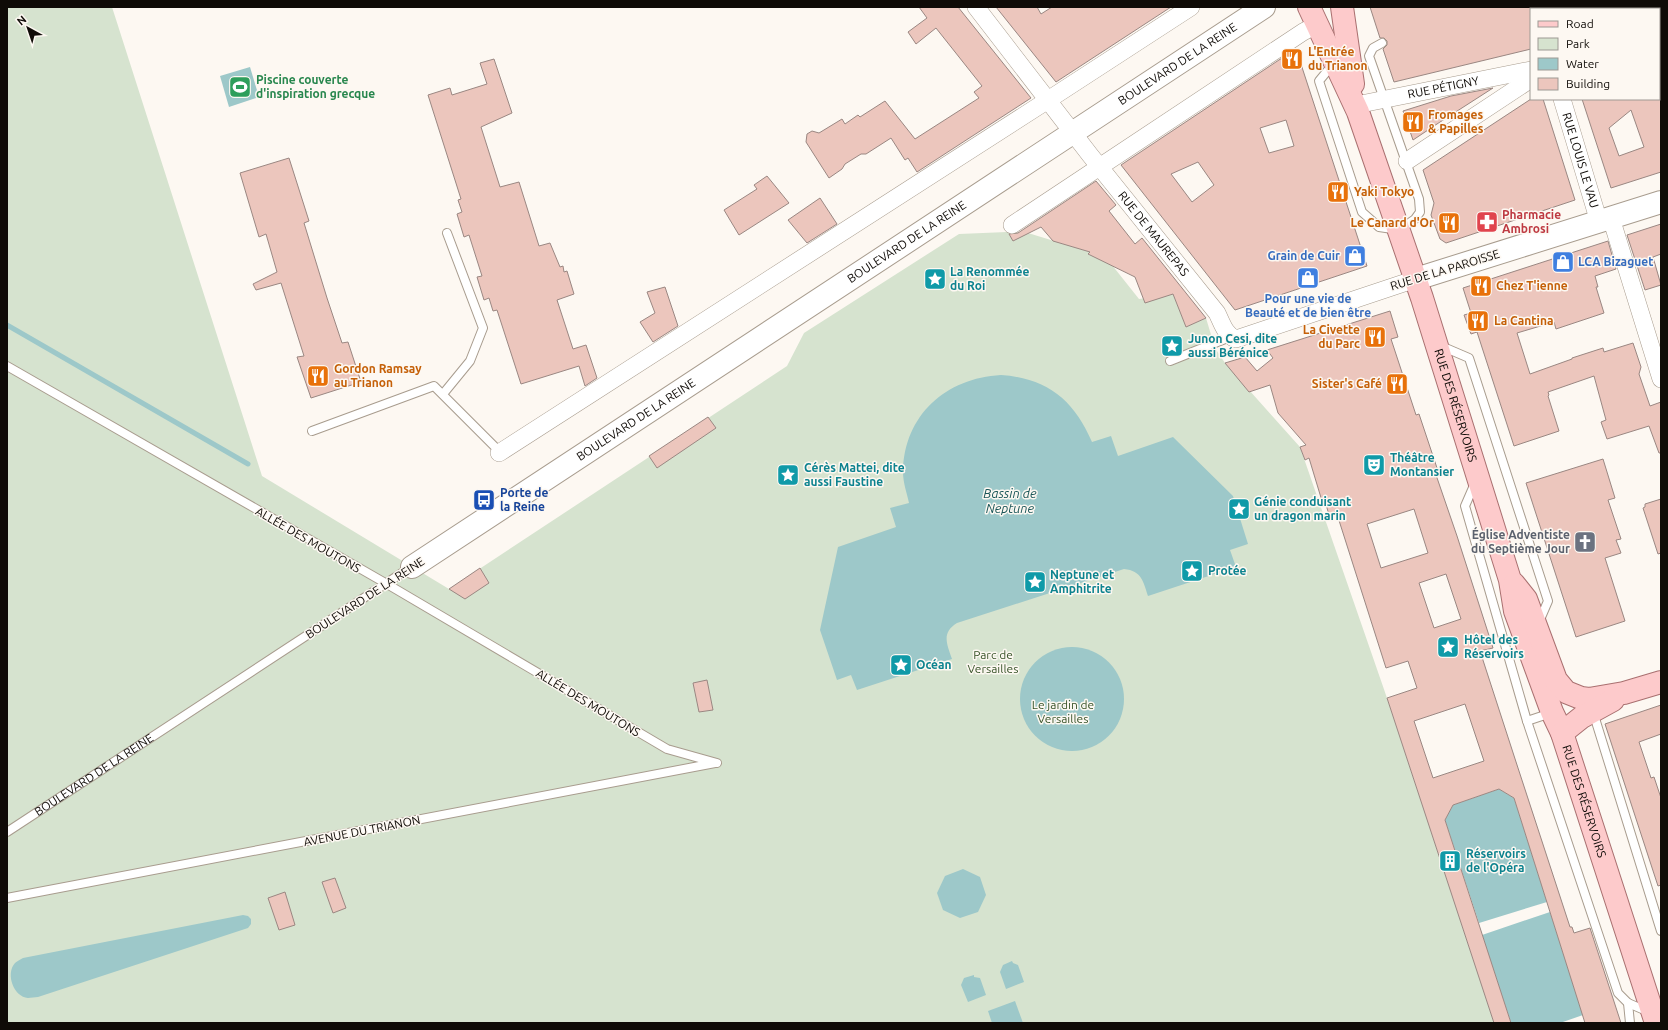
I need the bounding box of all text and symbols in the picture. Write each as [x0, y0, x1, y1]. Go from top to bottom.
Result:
north arrow [8, 8, 48, 48]
legend [1530, 8, 1660, 100]
text: N [15, 13, 29, 28]
text: Road [1566, 17, 1594, 30]
street label: BOULEVARD DE LA REINE [1115, 20, 1239, 107]
text: Park [1566, 37, 1590, 50]
place label: L'Entrée du Trianon [1308, 45, 1368, 72]
restaurant icon: L'Entrée du Trianon [1279, 46, 1305, 72]
text: Water [1566, 57, 1599, 70]
place label: Piscine couverte d'inspiration grecque [256, 73, 375, 100]
sports icon: Piscine couverte d'inspiration grecque [227, 74, 253, 100]
street label: RUE PÉTIGNY [1406, 74, 1480, 101]
text: Building [1566, 77, 1610, 90]
place label: Fromages & Papilles [1428, 108, 1484, 135]
restaurant icon: Fromages & Papilles [1400, 109, 1426, 135]
street label: RUE LOUIS LE VAU [1560, 111, 1601, 209]
restaurant icon: Yaki Tokyo [1325, 179, 1351, 205]
place label: Yaki Tokyo [1354, 185, 1414, 198]
street label: RUE DE MAUREPAS [1116, 189, 1192, 278]
street label: BOULEVARD DE LA REINE [845, 198, 968, 285]
place label: Pharmacie Ambrosi [1502, 208, 1561, 235]
pharmacy icon: Pharmacie Ambrosi [1474, 209, 1500, 235]
restaurant icon: Le Canard d'Or [1436, 210, 1462, 236]
place label: Le Canard d'Or [1350, 216, 1434, 229]
shop icon: Grain de Cuir [1342, 243, 1368, 269]
street label: RUE DE LA PAROISSE [1389, 247, 1501, 292]
place label: Grain de Cuir [1267, 249, 1340, 262]
shop icon: LCA Bizaguet [1550, 249, 1576, 275]
place label: LCA Bizaguet [1578, 255, 1653, 268]
place label: La Renommée du Roi [950, 265, 1029, 292]
shop icon: Pour une vie de Beauté et de bien être [1295, 265, 1321, 291]
place icon: La Renommée du Roi [922, 266, 948, 292]
restaurant icon: Chez T'ienne [1468, 273, 1494, 299]
place label: Chez T'ienne [1496, 279, 1568, 292]
place label: Pour une vie de Beauté et de bien être [1245, 292, 1371, 319]
restaurant icon: La Cantina [1465, 308, 1491, 334]
place label: La Cantina [1494, 314, 1553, 327]
place label: La Civette du Parc [1303, 323, 1360, 350]
restaurant icon: La Civette du Parc [1362, 324, 1388, 350]
place label: Junon Cesi, dite aussi Bérénice [1188, 332, 1277, 359]
place icon: Junon Cesi, dite aussi Bérénice [1159, 333, 1185, 359]
street label: RUE DES RÉSERVOIRS [1432, 347, 1480, 463]
place label: Gordon Ramsay au Trianon [334, 362, 422, 389]
restaurant icon: Gordon Ramsay au Trianon [305, 363, 331, 389]
restaurant icon: Sister's Café [1384, 371, 1410, 397]
street label: BOULEVARD DE LA REINE [574, 376, 698, 463]
place label: Sister's Café [1312, 377, 1382, 390]
place label: Théâtre Montansier [1390, 451, 1454, 478]
theatre icon: Théâtre Montansier [1361, 452, 1387, 478]
place label: Cérès Mattei, dite aussi Faustine [804, 461, 905, 488]
place icon: Cérès Mattei, dite aussi Faustine [775, 462, 801, 488]
place label: Porte de la Reine [500, 486, 549, 513]
water label: Bassin de Neptune [983, 486, 1037, 515]
bus stop icon: Porte de la Reine [471, 487, 497, 513]
place label: Génie conduisant un dragon marin [1254, 495, 1351, 522]
place icon: Génie conduisant un dragon marin [1226, 496, 1252, 522]
street label: ALLÉE DES MOUTONS [253, 504, 363, 575]
place label: Église Adventiste du Septième Jour [1471, 526, 1570, 555]
church icon: Église Adventiste du Septième Jour [1572, 529, 1598, 555]
street label: BOULEVARD DE LA REINE [303, 554, 427, 641]
place icon: Protée [1179, 558, 1205, 584]
place label: Protée [1208, 564, 1247, 577]
place label: Neptune et Amphitrite [1050, 568, 1114, 595]
place icon: Neptune et Amphitrite [1022, 569, 1048, 595]
place label: Hôtel des Réservoirs [1464, 633, 1524, 660]
place icon: Hôtel des Réservoirs [1435, 634, 1461, 660]
park label: Parc de Versailles [968, 648, 1018, 675]
place icon: Océan [888, 652, 914, 678]
place label: Océan [916, 658, 952, 671]
street label: ALLÉE DES MOUTONS [534, 666, 643, 739]
park label: Le jardin de Versailles [1032, 698, 1094, 725]
street label: BOULEVARD DE LA REINE [32, 731, 156, 818]
street label: RUE DES RÉSERVOIRS [1560, 743, 1609, 859]
street label: AVENUE DU TRIANON [302, 813, 421, 848]
place label: Réservoirs de l'Opéra [1466, 847, 1526, 874]
building icon: Réservoirs de l'Opéra [1437, 848, 1463, 874]

